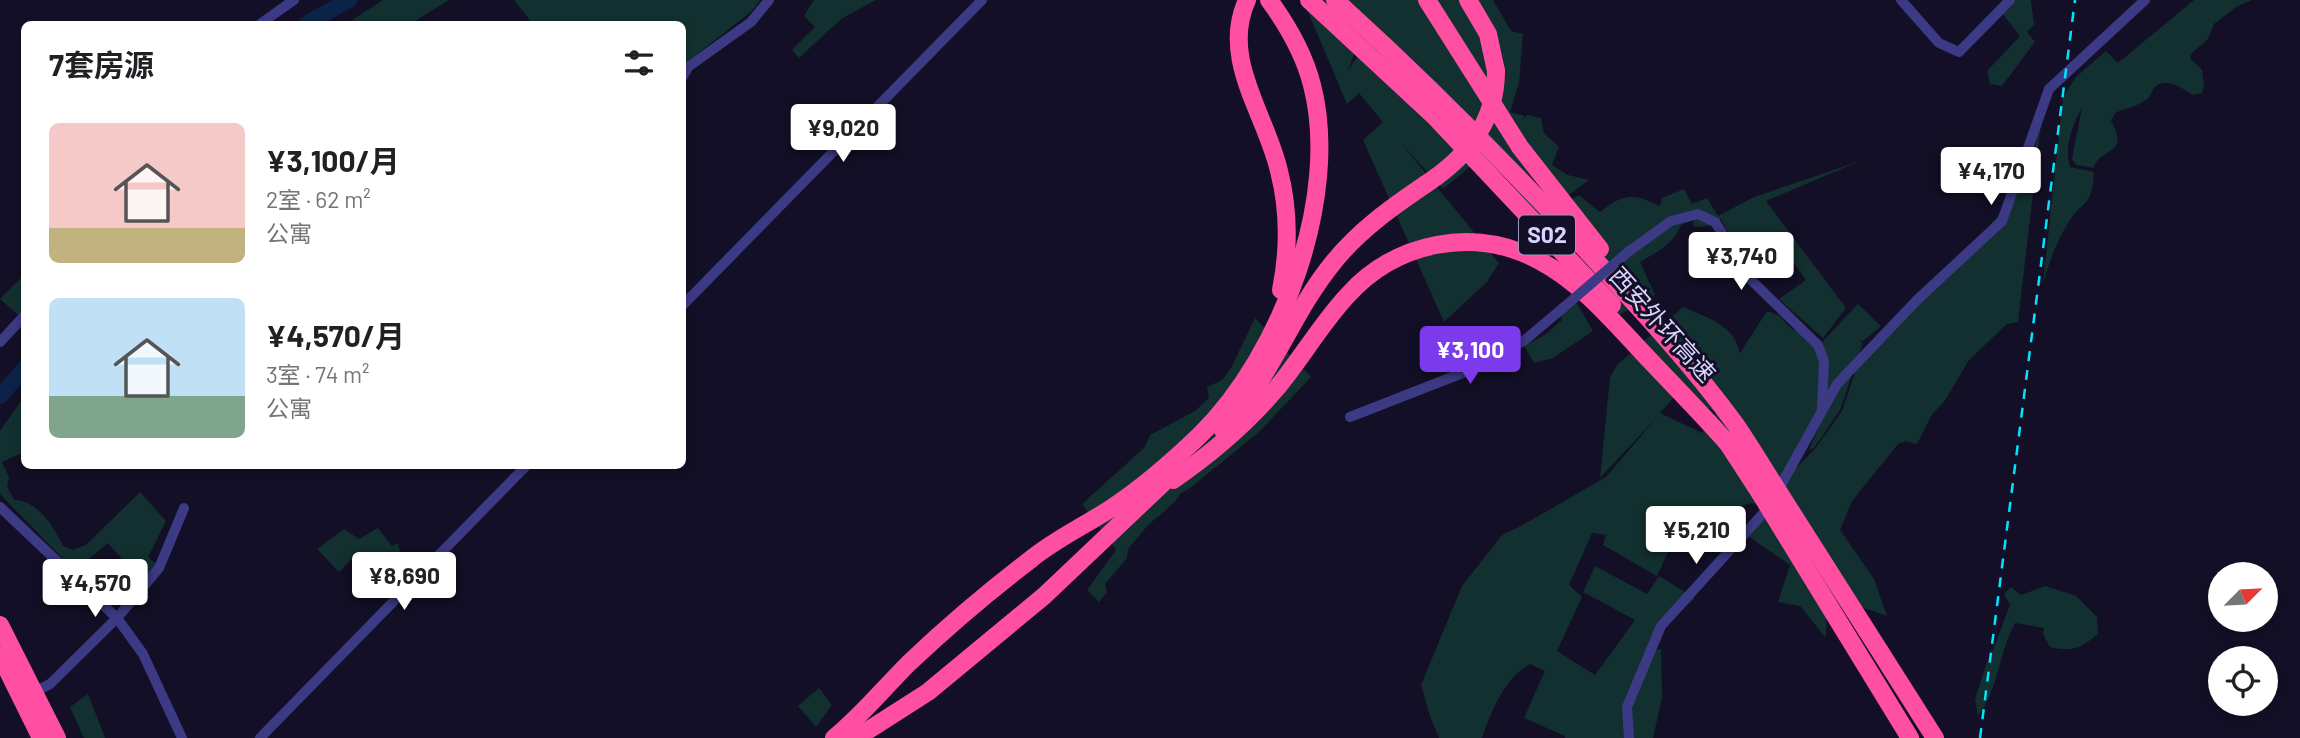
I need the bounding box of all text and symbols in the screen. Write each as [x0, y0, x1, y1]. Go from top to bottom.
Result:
icon: filters [620, 44, 658, 82]
text: 7套房源 [49, 46, 154, 82]
pin: ¥9,020 [786, 104, 900, 164]
text: ¥9,020 [807, 113, 879, 141]
text: ¥3,100/月 [266, 142, 400, 178]
pin: ¥4,170 [1934, 148, 2048, 207]
icon: home [105, 151, 189, 235]
text: ¥4,170 [1957, 156, 2025, 184]
text: 2室 · 62 m² [266, 185, 371, 213]
road number: S02 [1519, 216, 1575, 254]
text: 公寓 [266, 219, 312, 247]
pin: ¥3,740 [1684, 232, 1798, 292]
text: ¥3,740 [1705, 241, 1777, 269]
street label: 西安外环高速 [1604, 261, 1722, 387]
text: ¥4,570/月 [266, 317, 405, 353]
icon: home [105, 326, 189, 410]
pin: ¥3,100 [1413, 326, 1527, 386]
text: ¥3,100 [1436, 335, 1504, 363]
text: 3室 · 74 m² [266, 360, 370, 388]
text: 公寓 [266, 394, 312, 422]
pin: ¥5,210 [1639, 506, 1753, 566]
text: ¥5,210 [1662, 515, 1730, 543]
pin: ¥8,690 [347, 552, 461, 612]
pin: ¥4,570 [38, 560, 152, 619]
text: ¥8,690 [368, 561, 440, 589]
north arrow [2208, 562, 2278, 632]
map controls [2208, 562, 2278, 716]
text: ¥4,570 [59, 568, 131, 596]
button: locate [2208, 646, 2278, 716]

